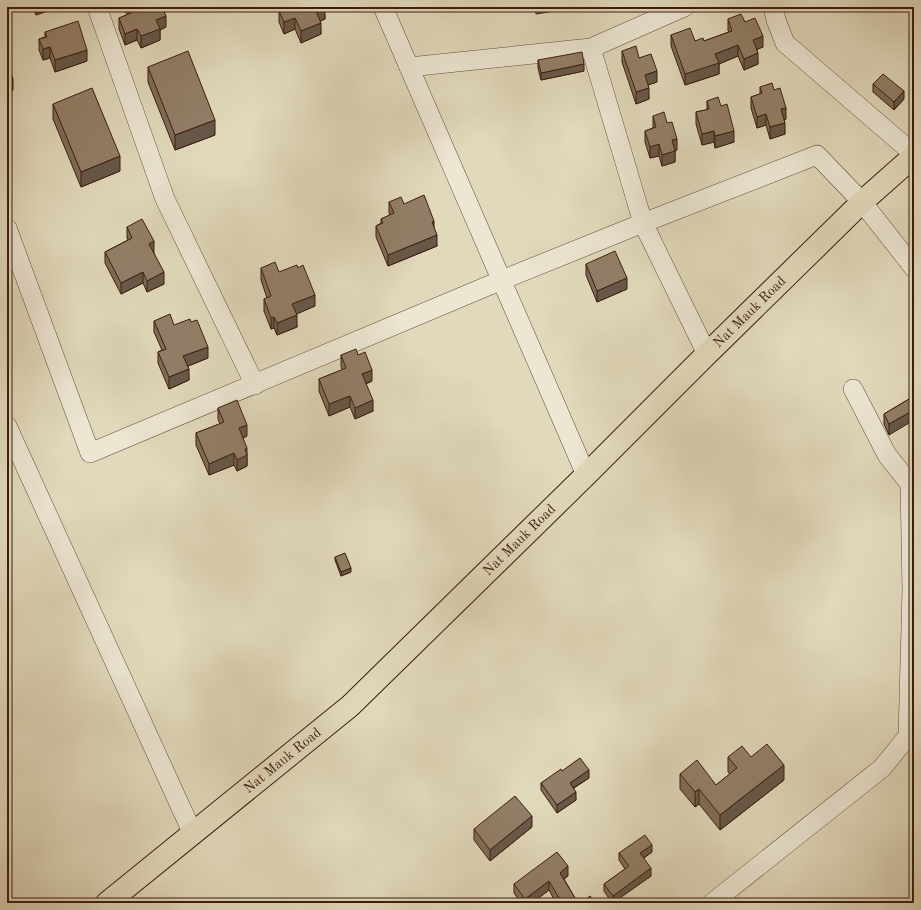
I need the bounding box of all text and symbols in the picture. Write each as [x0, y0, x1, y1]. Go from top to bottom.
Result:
street label: Nat Mauk Road [711, 274, 789, 350]
street label: Nat Mauk Road [481, 502, 558, 578]
street label: Nat Mauk Road [241, 725, 324, 796]

